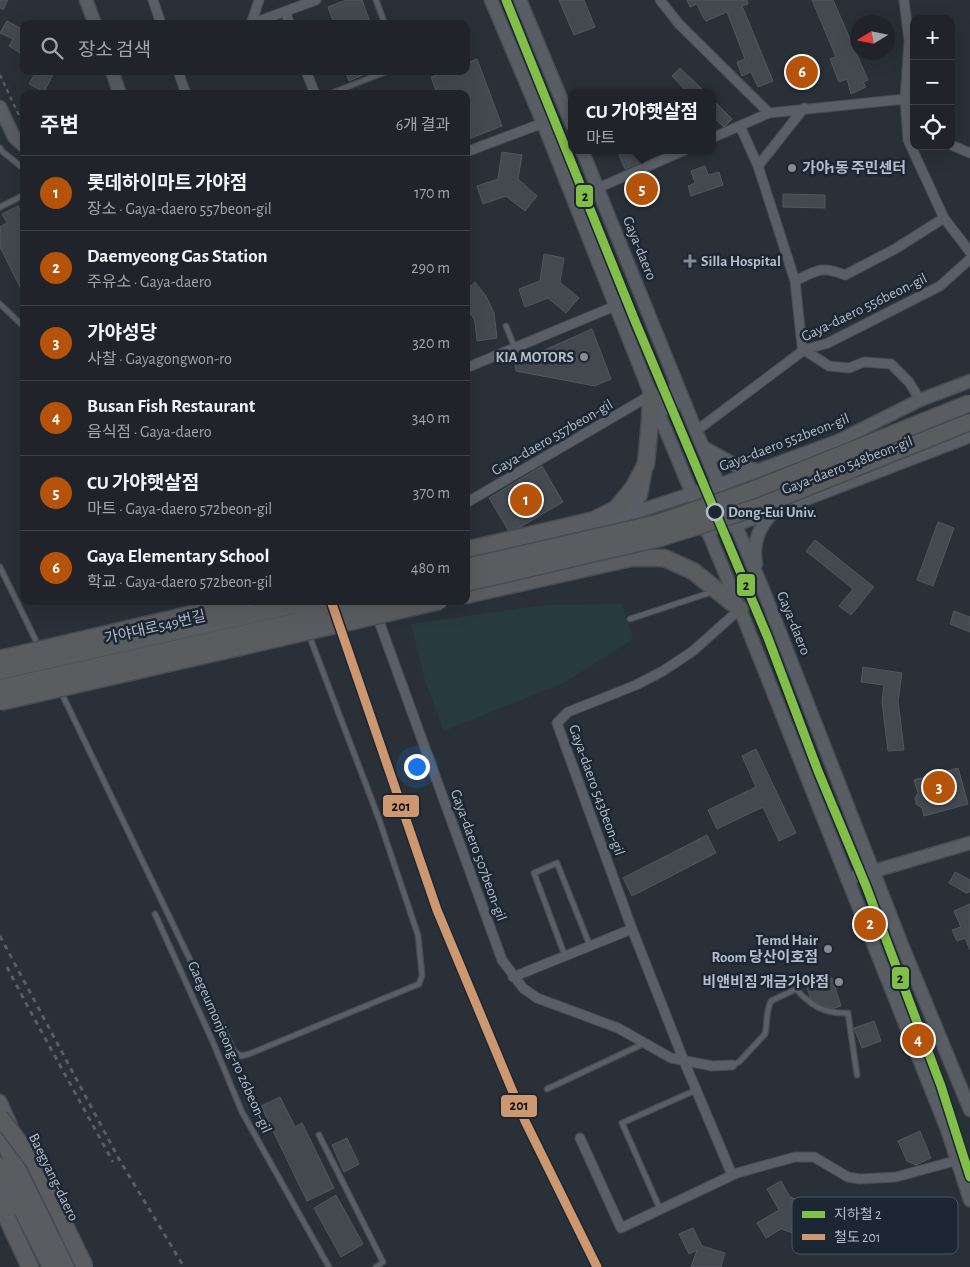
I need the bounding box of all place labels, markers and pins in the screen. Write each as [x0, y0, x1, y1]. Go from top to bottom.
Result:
pin: 6 [786, 53, 818, 91]
place label: 가야1동 주민센터 [802, 160, 906, 176]
marker: 가야1동 주민센터 [786, 162, 798, 174]
pin: 5 [626, 170, 658, 208]
marker: Silla Hospital [683, 254, 697, 268]
place label: Silla Hospital [701, 254, 781, 269]
place label: KIA MOTORS [495, 350, 574, 365]
marker: KIA MOTORS [578, 351, 590, 363]
pin: 1 [510, 481, 542, 519]
marker: Dong-Eui Univ. [706, 503, 724, 521]
place label: Dong-Eui Univ. [728, 505, 816, 520]
pin: 3 [923, 768, 955, 806]
pin: 2 [854, 905, 886, 943]
place label: Temd Hair Room 당산이호점 [712, 933, 819, 965]
marker: Temd Hair Room 당산이호점 [822, 943, 834, 955]
place label: 비앤비짐 개금가야점 [703, 974, 829, 990]
marker: 비앤비짐 개금가야점 [833, 976, 845, 988]
pin: 4 [902, 1021, 934, 1059]

